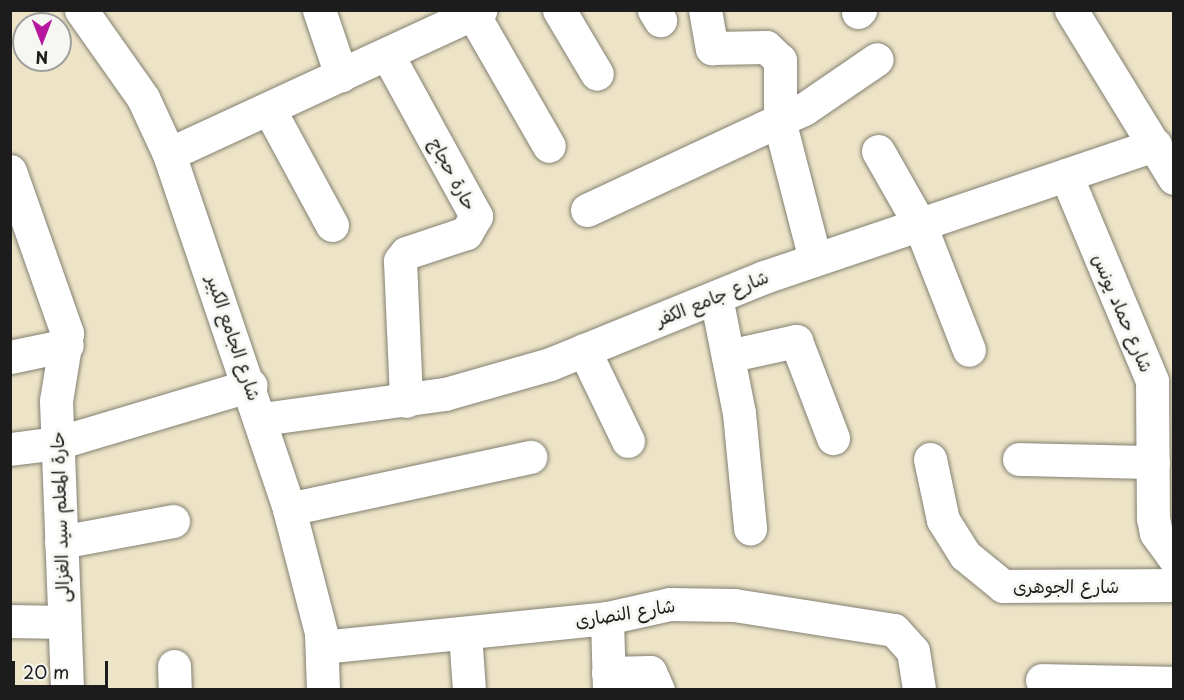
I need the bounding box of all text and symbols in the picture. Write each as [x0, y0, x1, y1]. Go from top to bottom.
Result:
north arrow [12, 12, 72, 72]
text: N [36, 46, 48, 70]
street label: حارة حجاج [425, 134, 481, 214]
street label: شارع حماد يونس [1088, 251, 1158, 375]
street label: شارع جامع الكفر [652, 266, 772, 330]
street label: شارع الجامع الكبير [202, 272, 266, 404]
street label: حارة المعلم سيد الغزالى [46, 431, 74, 603]
street label: شارع الجوهرى [1013, 575, 1119, 597]
street label: شارع النصارى [573, 594, 677, 632]
scale bar [15, 649, 111, 687]
text: 20 m [23, 658, 69, 685]

